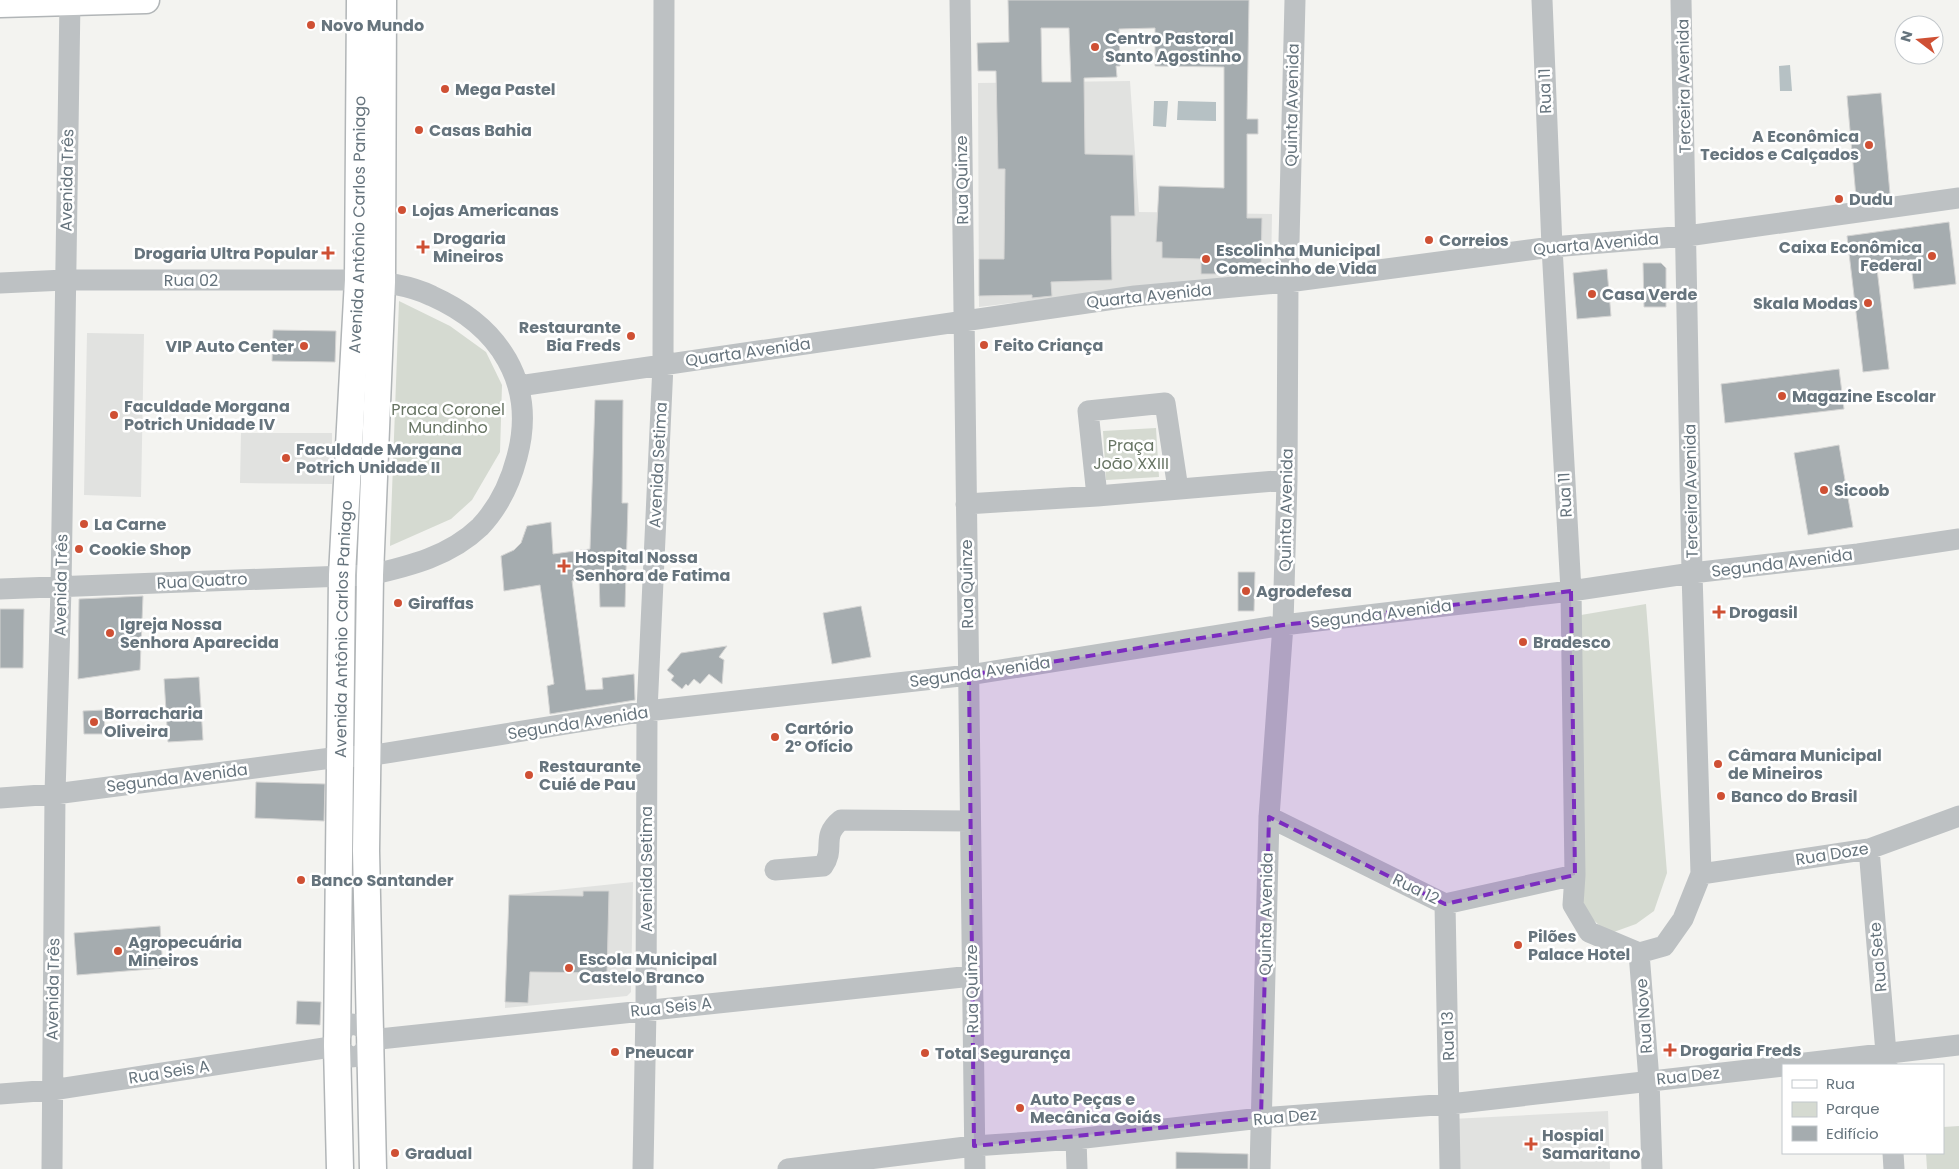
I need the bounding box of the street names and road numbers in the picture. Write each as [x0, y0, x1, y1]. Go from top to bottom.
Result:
street label: Terceira Avenida [1671, 18, 1697, 154]
street label: Quinta Avenida [1279, 43, 1305, 167]
street label: Rua 11 [1533, 68, 1557, 114]
street label: Avenida Antônio Carlos Paniago [343, 95, 371, 354]
street label: Avenida Três [55, 128, 79, 232]
street label: Rua Quinze [950, 135, 974, 225]
street label: Quarta Avenida [1532, 227, 1660, 261]
street label: Rua 02 [164, 269, 218, 292]
street label: Quarta Avenida [1085, 278, 1213, 314]
street label: Quarta Avenida [684, 332, 812, 372]
street label: Avenida Setima [643, 401, 673, 529]
street label: Terceira Avenida [1678, 423, 1704, 559]
street label: Quinta Avenida [1273, 448, 1299, 572]
street label: Rua 11 [1552, 472, 1578, 518]
street label: Avenida Antônio Carlos Paniago [329, 500, 358, 758]
street label: Avenida Três [49, 533, 73, 637]
street label: Rua Quinze [955, 539, 979, 629]
street label: Segunda Avenida [1710, 543, 1854, 583]
street label: Rua Quatro [156, 567, 248, 595]
street label: Segunda Avenida [1309, 594, 1453, 634]
street label: Segunda Avenida [908, 651, 1052, 693]
street label: Segunda Avenida [506, 701, 650, 745]
street label: Segunda Avenida [105, 758, 249, 798]
street label: Avenida Setima [635, 806, 658, 932]
street label: Rua Doze [1794, 837, 1870, 871]
street label: Quinta Avenida [1253, 852, 1279, 976]
street label: Rua 12 [1389, 868, 1443, 910]
street label: Rua Sete [1863, 921, 1893, 993]
street label: Avenida Três [41, 937, 65, 1041]
street label: Rua Quinze [960, 944, 984, 1034]
street label: Rua Nove [1630, 977, 1658, 1054]
street label: Rua Seis A [629, 991, 713, 1023]
street label: Rua 13 [1436, 1011, 1460, 1061]
street label: Rua Seis A [127, 1054, 211, 1090]
street label: Rua Dez [1655, 1061, 1721, 1091]
street label: Rua Dez [1252, 1103, 1318, 1131]

